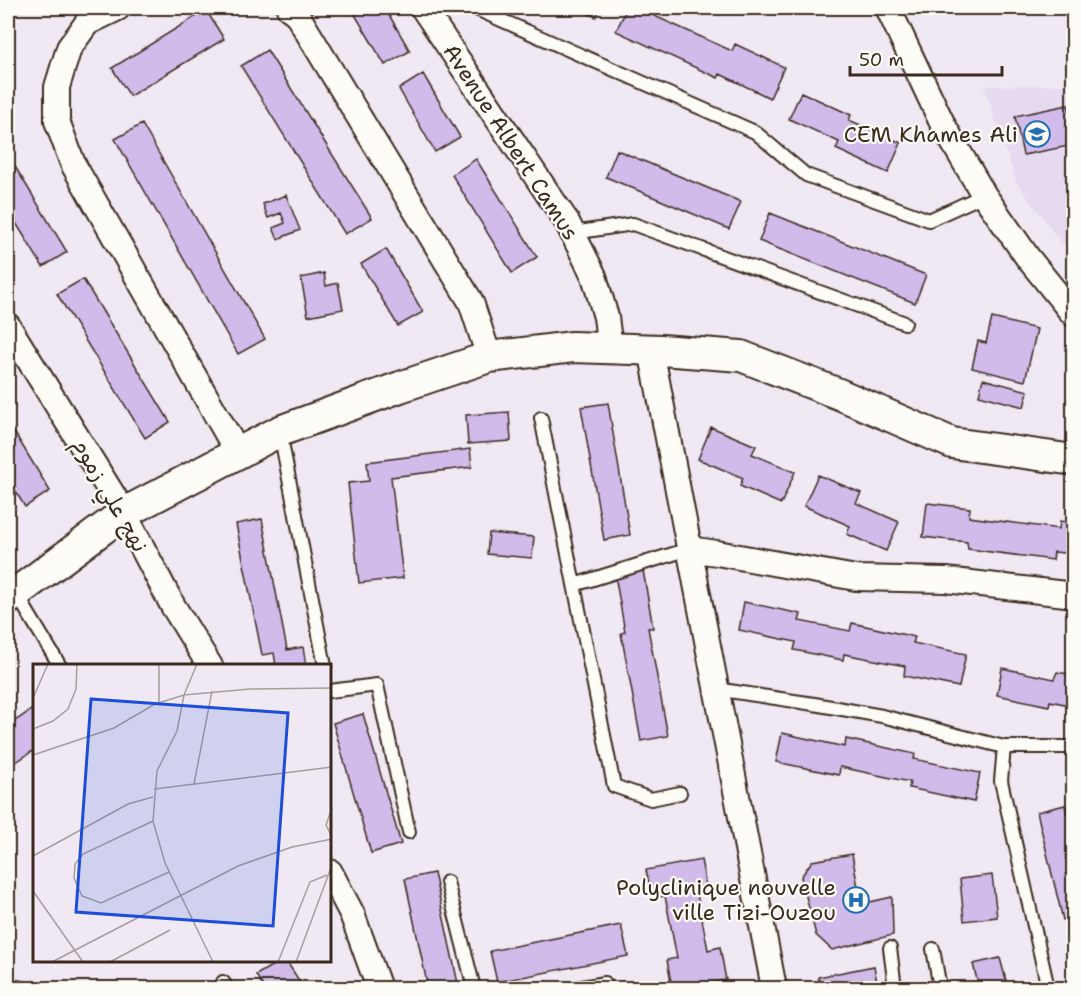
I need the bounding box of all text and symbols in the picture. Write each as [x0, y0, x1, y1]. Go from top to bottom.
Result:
street label: Avenue Albert Camus [437, 38, 585, 246]
scale bar [850, 39, 1002, 77]
text: 50 m [859, 48, 904, 72]
school or university icon: CEM Khames Ali [1022, 119, 1052, 149]
place label: CEM Khames Ali [844, 120, 1018, 149]
street label: نهج علي زموم [61, 432, 154, 560]
inset map [33, 664, 332, 963]
place label: Polyclinique nouvelle ville Tizi-Ouzou [616, 873, 836, 927]
hospital icon: Polyclinique nouvelle ville Tizi-Ouzou [841, 885, 871, 915]

